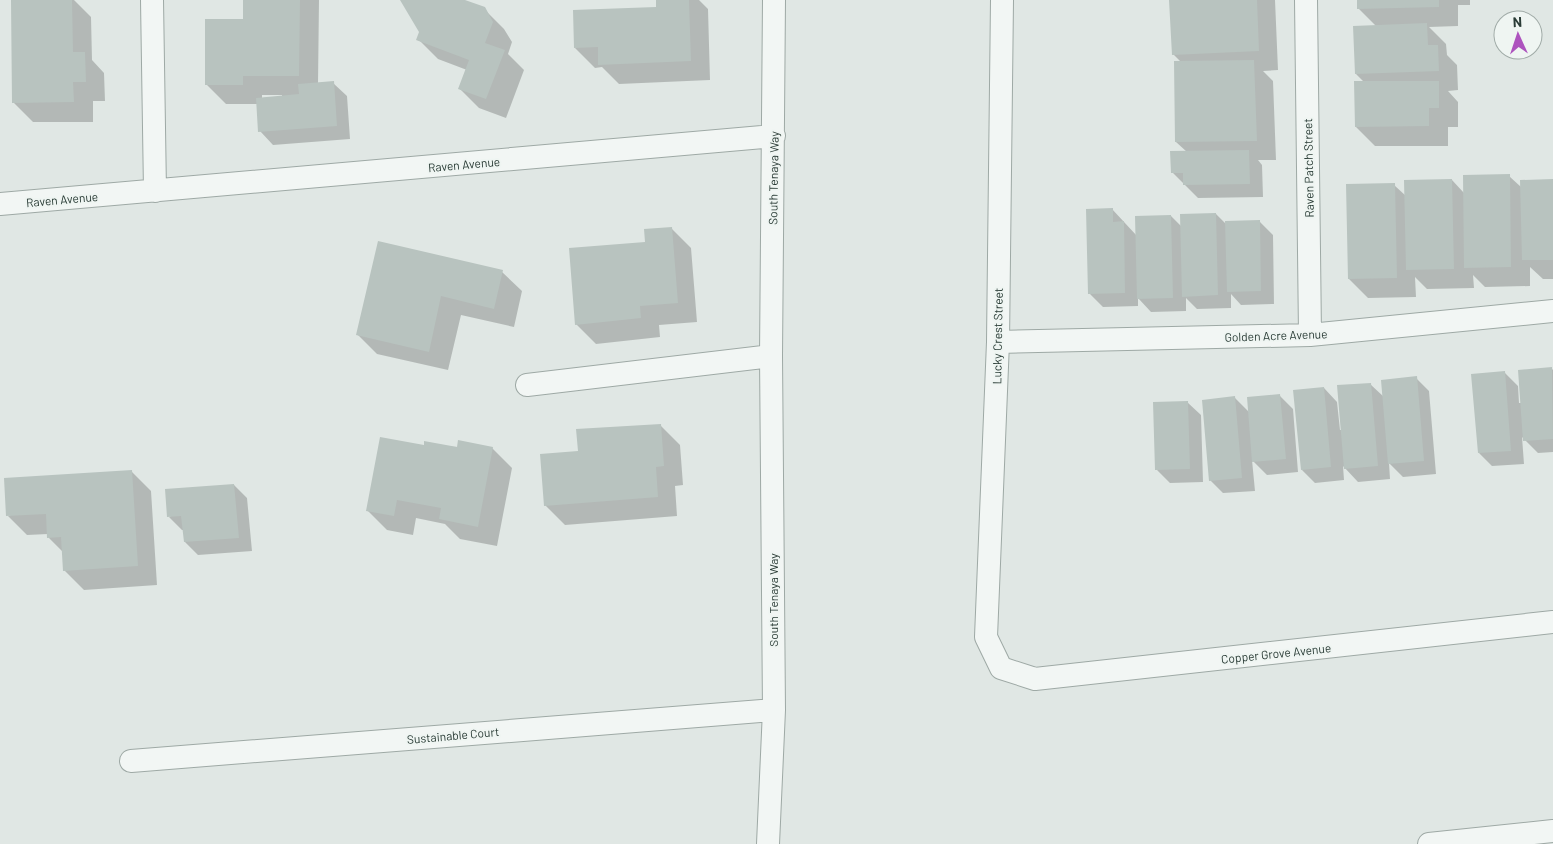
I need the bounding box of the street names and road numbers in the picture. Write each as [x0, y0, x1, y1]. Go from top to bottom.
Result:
street label: Raven Patch Street [1300, 118, 1316, 218]
street label: South Tenaya Way [765, 131, 781, 225]
street label: Raven Avenue [427, 154, 501, 174]
street label: Raven Avenue [25, 189, 99, 209]
street label: Lucky Crest Street [989, 288, 1005, 384]
street label: Golden Acre Avenue [1224, 326, 1328, 344]
street label: South Tenaya Way [766, 553, 780, 647]
street label: Copper Grove Avenue [1220, 640, 1332, 666]
street label: Sustainable Court [406, 724, 500, 746]

